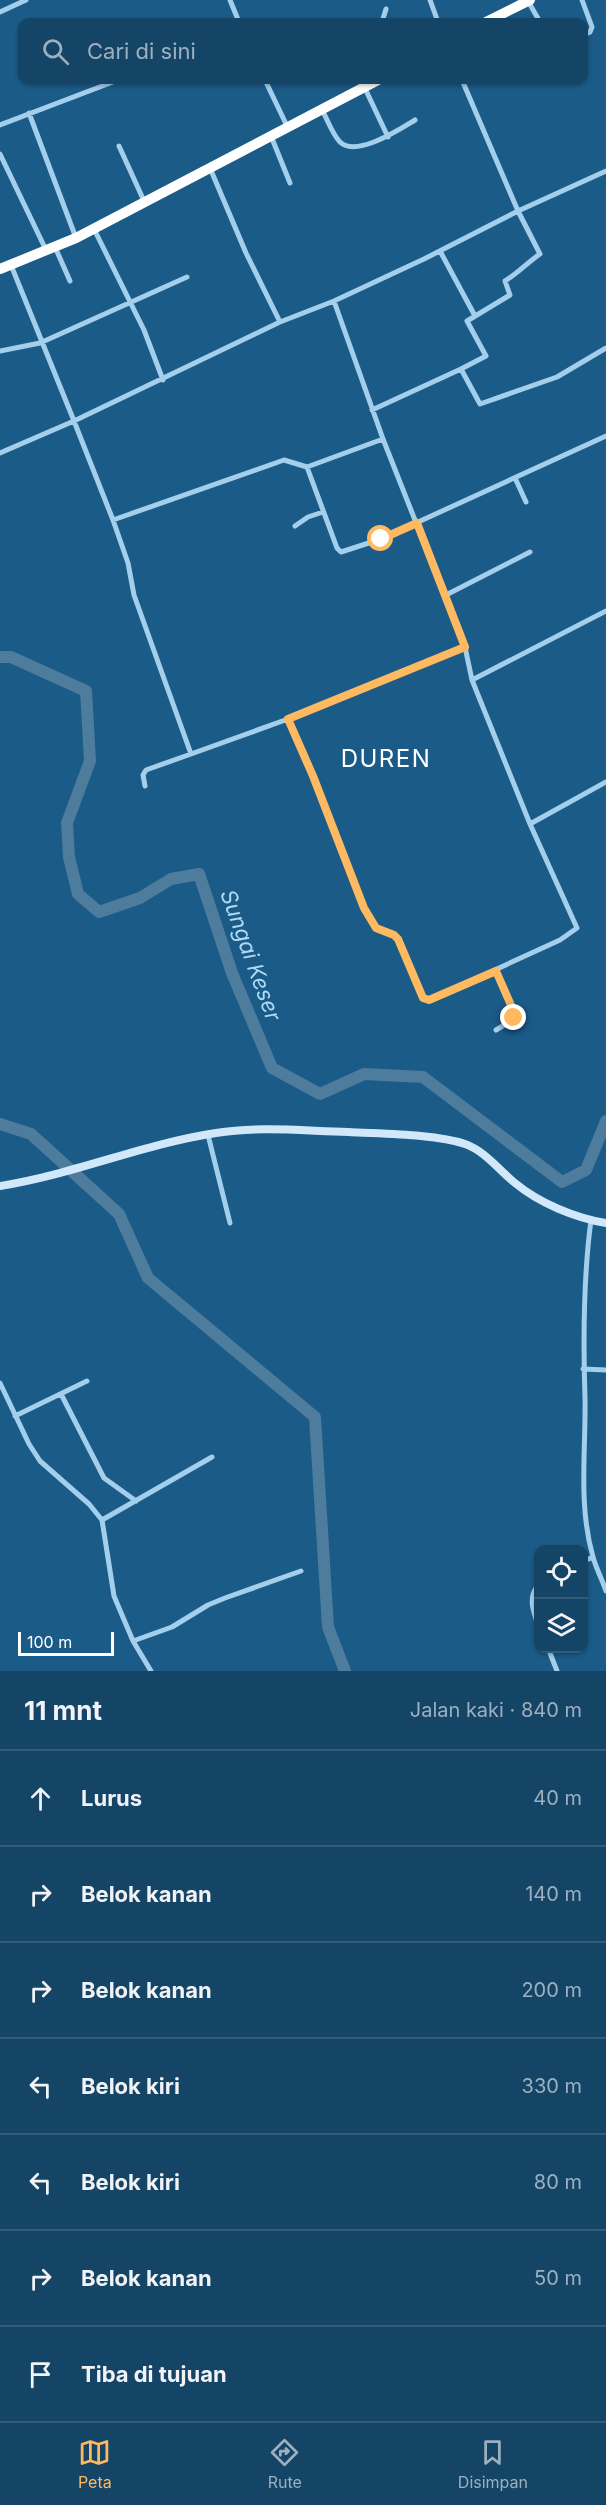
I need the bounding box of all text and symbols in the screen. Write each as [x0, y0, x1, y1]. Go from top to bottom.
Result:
search box [18, 18, 588, 84]
icon: search [39, 35, 72, 68]
text: Cari di sini [87, 38, 196, 64]
route start [367, 525, 393, 551]
district label: DUREN [341, 744, 431, 773]
water label: Sungai Keser [215, 886, 287, 1025]
route end [500, 1004, 526, 1030]
map controls [534, 1545, 588, 1653]
button: locate [534, 1545, 588, 1599]
button: layers [534, 1599, 588, 1653]
scale bar [18, 1629, 114, 1656]
text: 100 m [27, 1632, 72, 1652]
text: 11 mnt [24, 1695, 102, 1726]
text: Jalan kaki · 840 m [410, 1698, 582, 1722]
icon: ahead [24, 1782, 57, 1815]
text: Lurus [81, 1785, 142, 1811]
text: 40 m [533, 1786, 582, 1810]
icon: right [24, 1878, 57, 1911]
text: Belok kanan [81, 1881, 212, 1907]
text: 140 m [525, 1882, 582, 1906]
icon: right [24, 1974, 57, 2007]
text: Belok kanan [81, 1977, 212, 2003]
text: 200 m [521, 1978, 582, 2002]
icon: left [24, 2070, 57, 2103]
text: Belok kiri [81, 2073, 180, 2099]
text: 330 m [522, 2074, 582, 2098]
icon: left [24, 2166, 57, 2199]
text: Belok kiri [81, 2169, 180, 2195]
text: 80 m [534, 2170, 582, 2194]
icon: right [24, 2262, 57, 2295]
text: Belok kanan [81, 2265, 212, 2291]
text: 50 m [534, 2266, 582, 2290]
icon: arrive [24, 2358, 57, 2391]
text: Tiba di tujuan [81, 2361, 227, 2387]
tab: Peta [78, 2436, 112, 2492]
tab: Rute [268, 2436, 302, 2492]
tab: Disimpan [458, 2436, 528, 2492]

